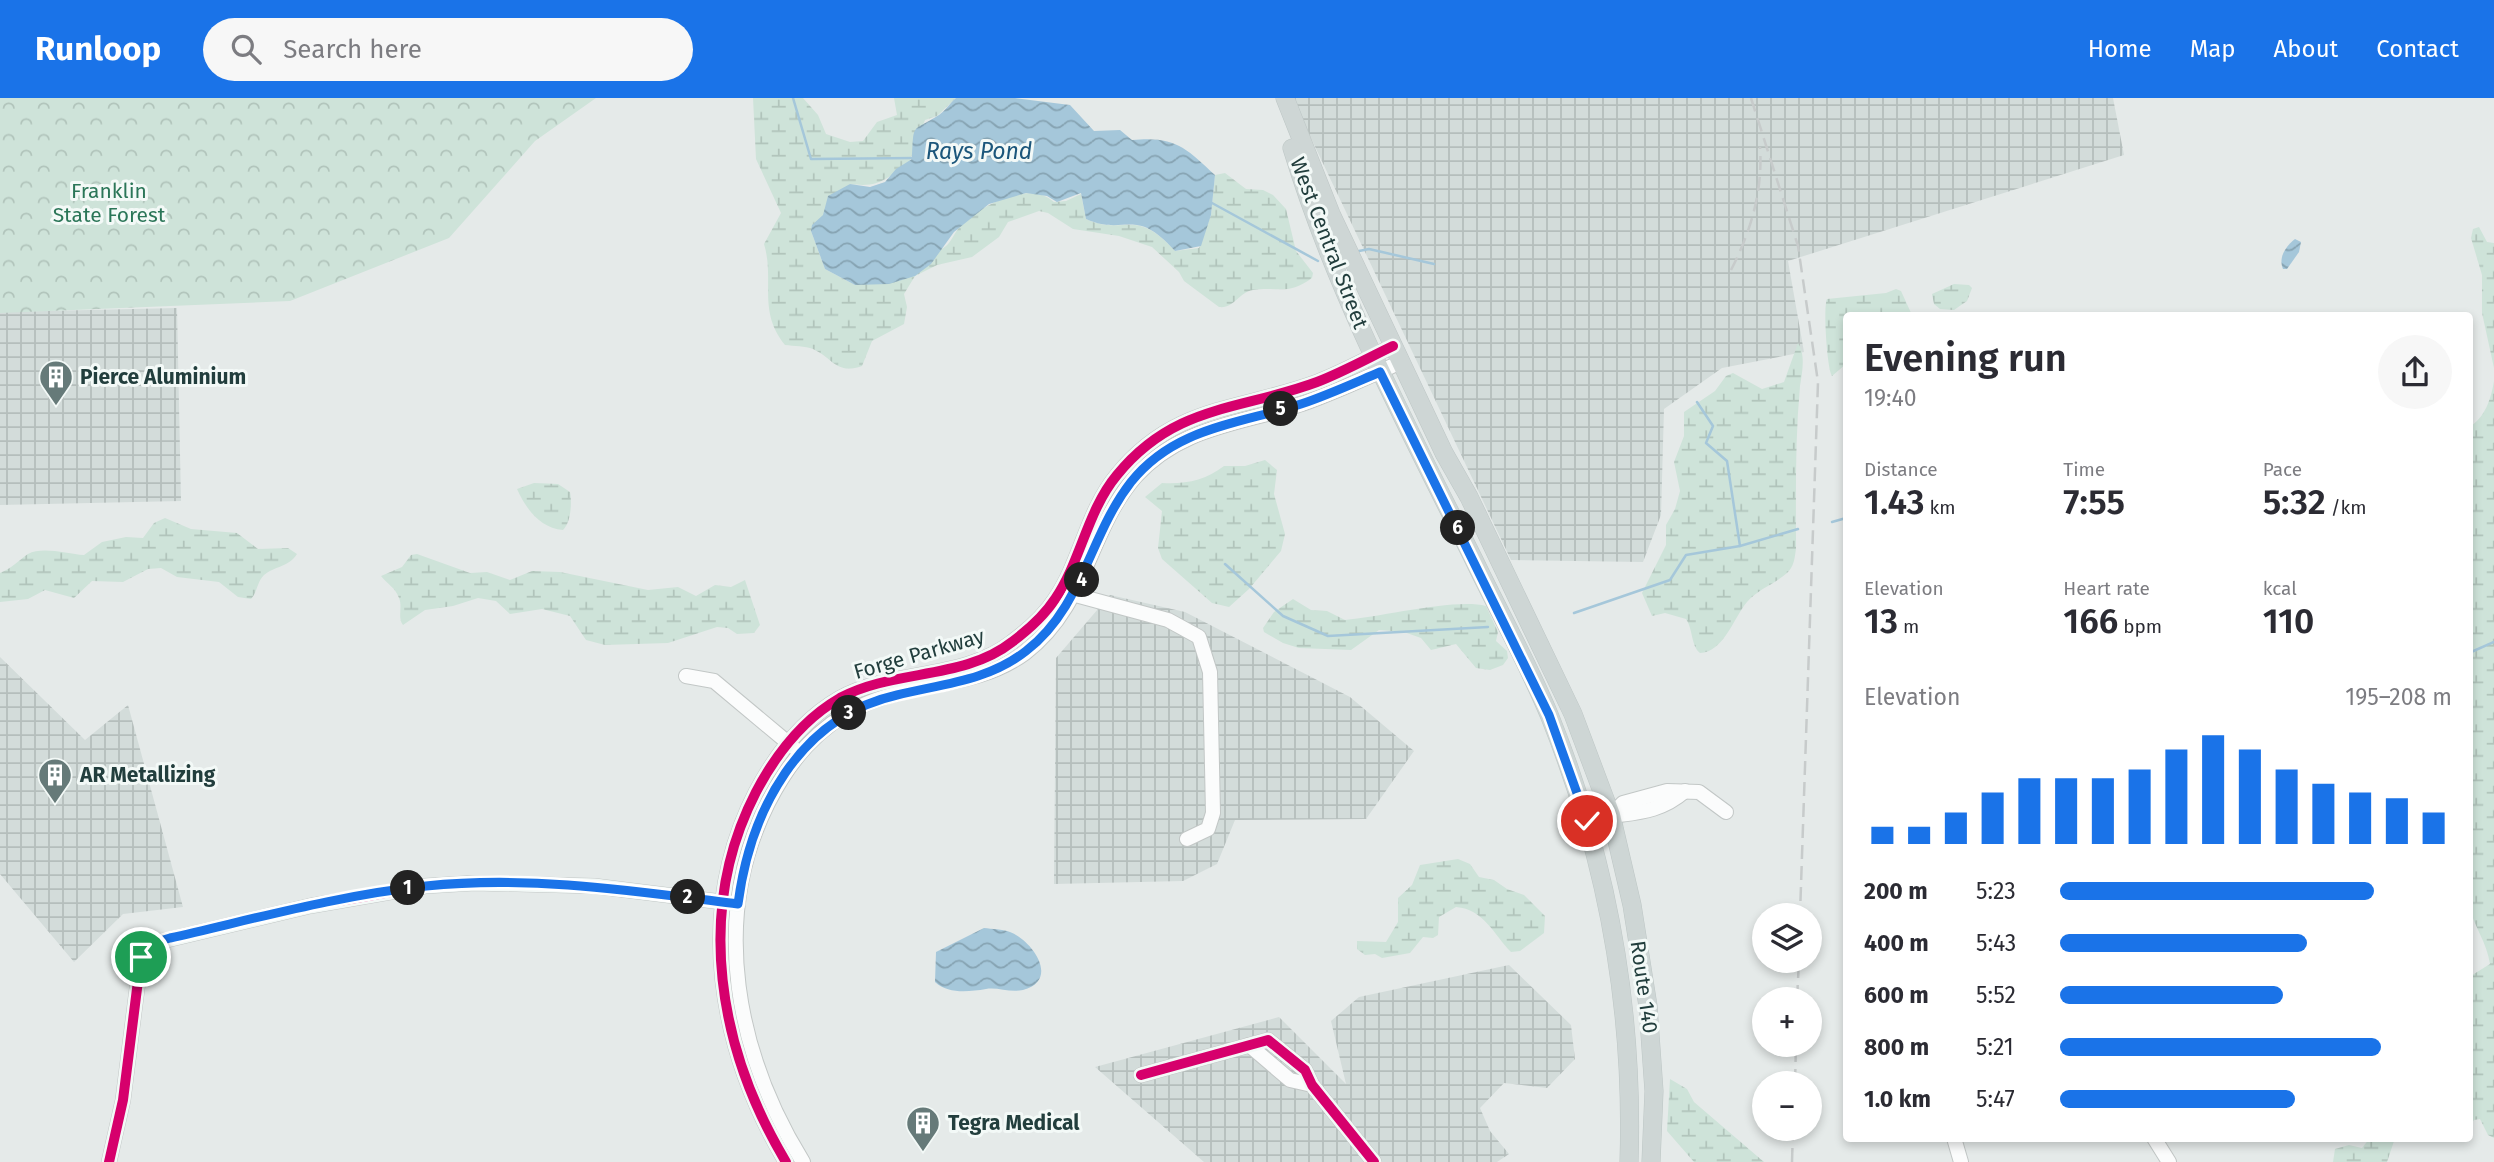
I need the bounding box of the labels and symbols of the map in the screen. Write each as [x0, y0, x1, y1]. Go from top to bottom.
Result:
water label: Rays Pond [926, 137, 1032, 165]
street label: West Central Street [1284, 154, 1374, 333]
park label: Franklin State Forest [53, 178, 166, 228]
building icon: Pierce Aluminium [37, 358, 75, 407]
place label: Pierce Aluminium [80, 364, 246, 390]
pin: 5 [1264, 392, 1298, 426]
pin: 6 [1440, 510, 1476, 546]
pin: 4 [1064, 562, 1100, 598]
street label: Forge Parkway [851, 623, 988, 685]
pin: 3 [832, 696, 866, 730]
building icon: AR Metallizing [36, 756, 74, 805]
place label: AR Metallizing [79, 762, 216, 788]
pin [1557, 791, 1617, 851]
pin: 1 [390, 870, 426, 906]
pin: 2 [670, 880, 706, 914]
pin [111, 927, 171, 987]
street label: Route 140 [1625, 939, 1663, 1035]
building icon: Tegra Medical [904, 1104, 942, 1153]
place label: Tegra Medical [948, 1110, 1080, 1136]

